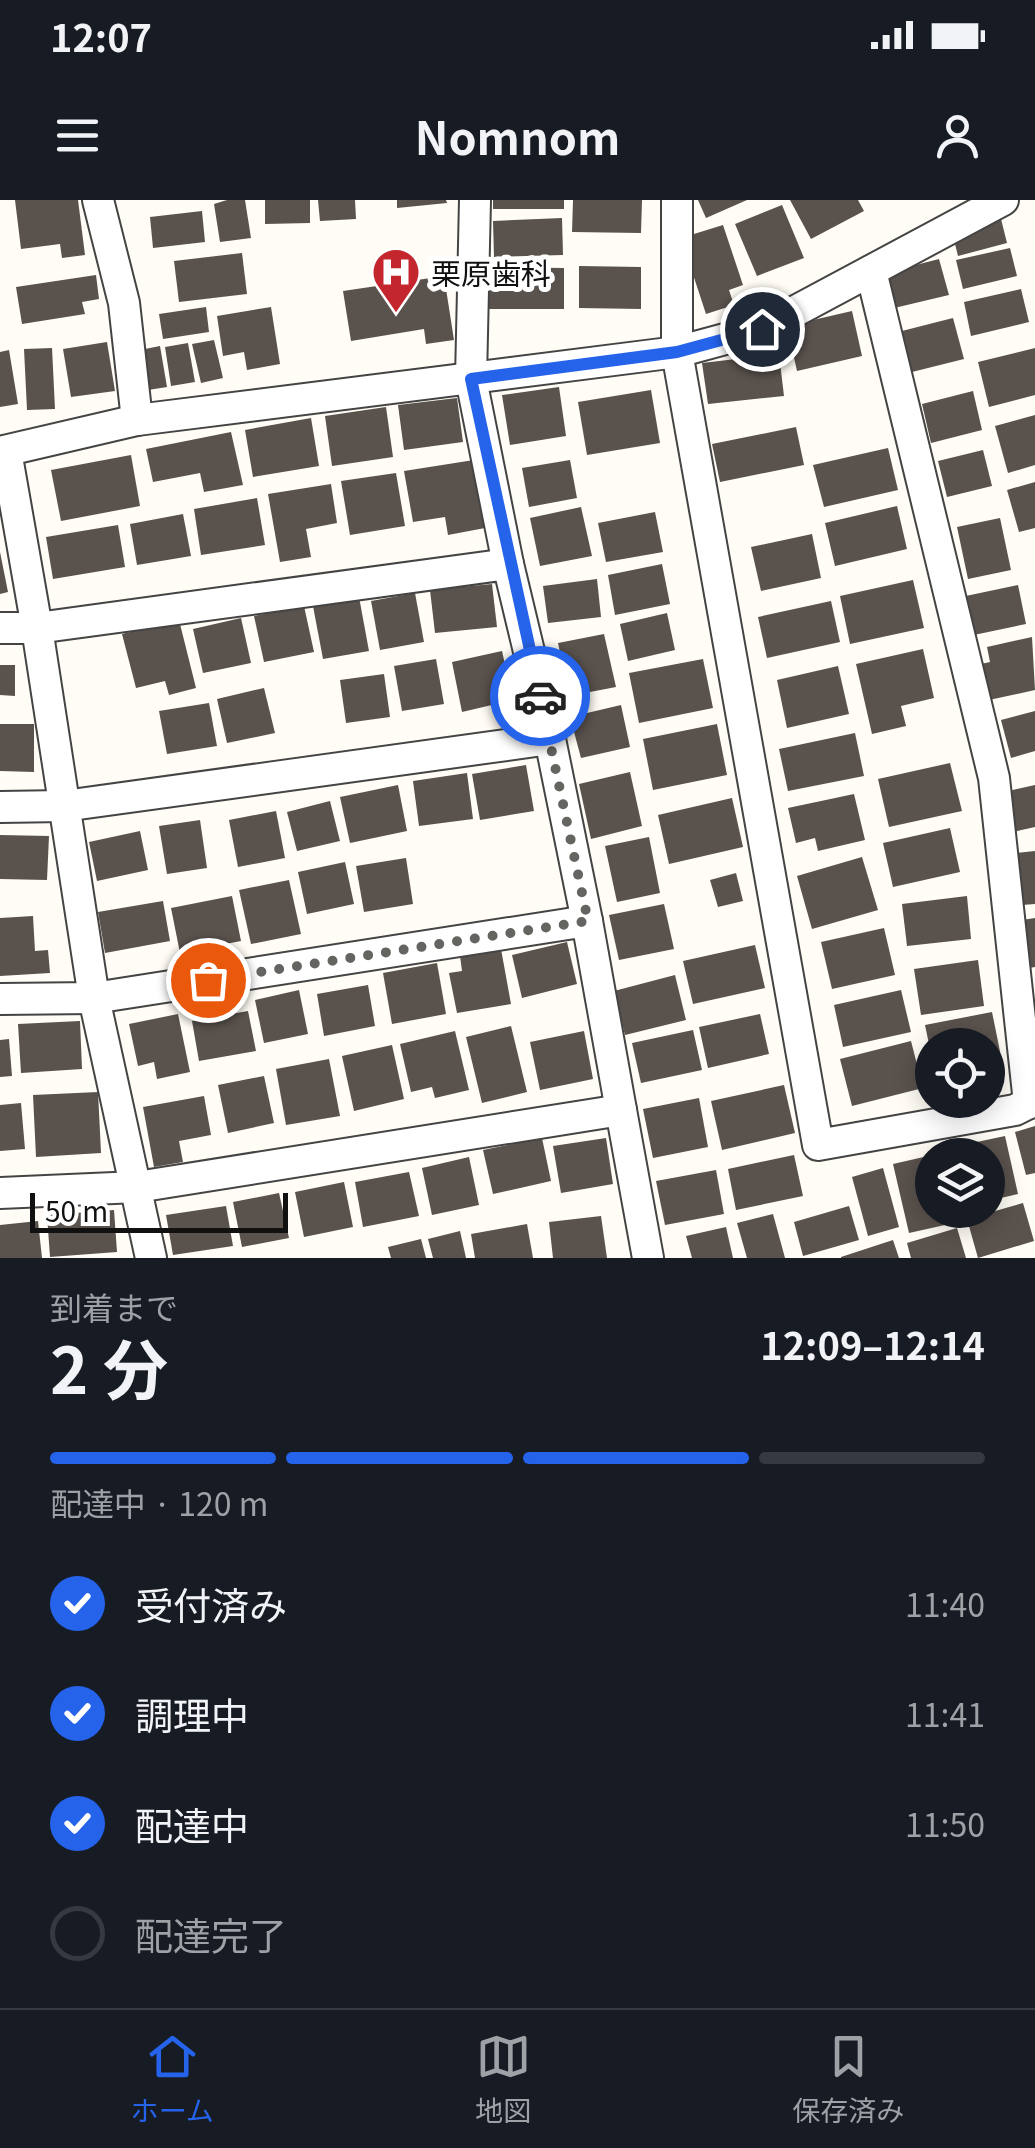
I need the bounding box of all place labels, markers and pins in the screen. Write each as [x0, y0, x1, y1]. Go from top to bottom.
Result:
hospital icon: 栗原歯科 [370, 246, 422, 314]
place label: 栗原歯科 [431, 250, 551, 294]
pin [720, 287, 805, 372]
pin [166, 938, 251, 1023]

